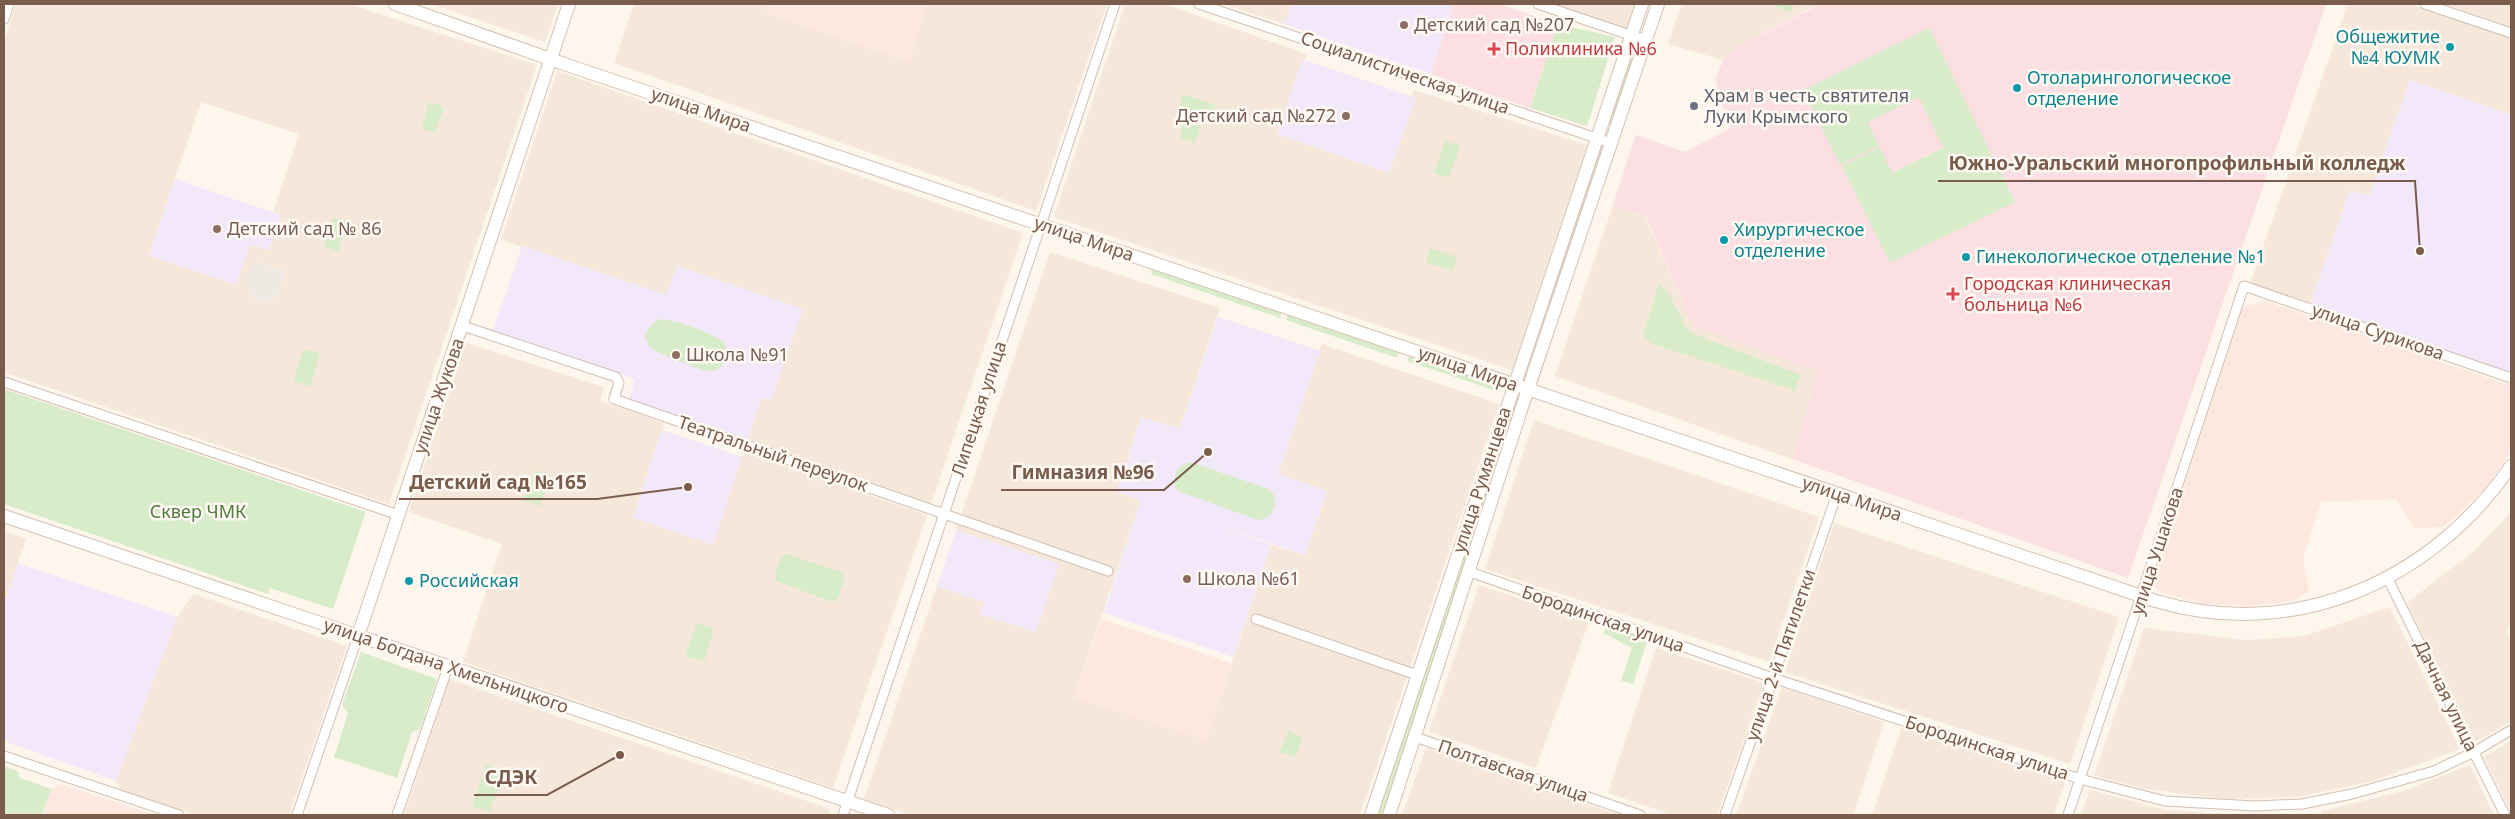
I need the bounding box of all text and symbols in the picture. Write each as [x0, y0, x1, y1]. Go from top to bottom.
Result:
place label: Детский сад №207 [1414, 12, 1574, 36]
marker: Детский сад №207 [1398, 19, 1410, 31]
place label: Общежитие №4 ЮУМК [2336, 24, 2441, 69]
street label: Социалистическая улица [1298, 25, 1513, 119]
place label: Поликлиника №6 [1505, 36, 1657, 60]
marker: Общежитие №4 ЮУМК [2444, 41, 2456, 53]
marker: Поликлиника №6 [1487, 42, 1501, 56]
place label: Отоларингологическое отделение [2027, 65, 2231, 110]
street label: улица Мира [648, 81, 754, 137]
marker: Отоларингологическое отделение [2011, 82, 2023, 94]
place label: Храм в честь святителя Луки Крымского [1704, 83, 1909, 128]
marker: Храм в честь святителя Луки Крымского [1688, 100, 1700, 112]
place label: Детский сад №272 [1176, 103, 1336, 127]
marker: Детский сад №272 [1340, 110, 1352, 122]
callout: Южно-Уральский многопрофильный колледж [1938, 147, 2415, 181]
text: Южно-Уральский многопрофильный колледж [1948, 150, 2406, 176]
street label: улица Мира [1031, 210, 1137, 266]
place label: Детский сад № 86 [227, 216, 382, 240]
place label: Хирургическое отделение [1734, 217, 1865, 262]
marker: Детский сад № 86 [211, 223, 223, 235]
marker: Хирургическое отделение [1718, 234, 1730, 246]
place label: Гинекологическое отделение №1 [1976, 244, 2266, 268]
marker: Гинекологическое отделение №1 [1960, 251, 1972, 263]
place label: Городская клиническая больница №6 [1964, 271, 2171, 316]
marker: Городская клиническая больница №6 [1946, 287, 1960, 301]
street label: улица Сурикова [2309, 297, 2448, 365]
street label: улица Жукова [407, 335, 469, 457]
street label: Липецкая улица [945, 338, 1011, 479]
street label: улица Мира [1415, 340, 1521, 396]
place label: Школа №91 [686, 342, 789, 366]
marker: Школа №91 [670, 349, 682, 361]
street label: улица Румянцева [1446, 404, 1516, 556]
street label: Театральный переулок [675, 409, 872, 497]
callout: Гимназия №96 [1001, 456, 1164, 490]
text: Гимназия №96 [1012, 459, 1155, 485]
callout: Детский сад №165 [399, 465, 597, 499]
text: Детский сад №165 [409, 469, 587, 495]
street label: улица Мира [1799, 470, 1905, 526]
street label: улица Ушакова [2124, 484, 2188, 618]
park label: Сквер ЧМК [150, 499, 247, 523]
place label: Школа №61 [1197, 566, 1300, 590]
street label: улица 2-й Пятилетки [1739, 566, 1821, 744]
place label: Российская [419, 568, 519, 592]
marker: Школа №61 [1181, 573, 1193, 585]
marker: Российская [403, 575, 415, 587]
street label: Бородинская улица [1519, 579, 1688, 657]
street label: улица Богдана Хмельницкого [321, 612, 572, 718]
street label: Дачная улица [2410, 636, 2484, 755]
street label: Бородинская улица [1903, 709, 2072, 785]
street label: Полтавская улица [1435, 733, 1592, 807]
callout: СДЭК [474, 761, 547, 795]
text: СДЭК [485, 764, 538, 790]

